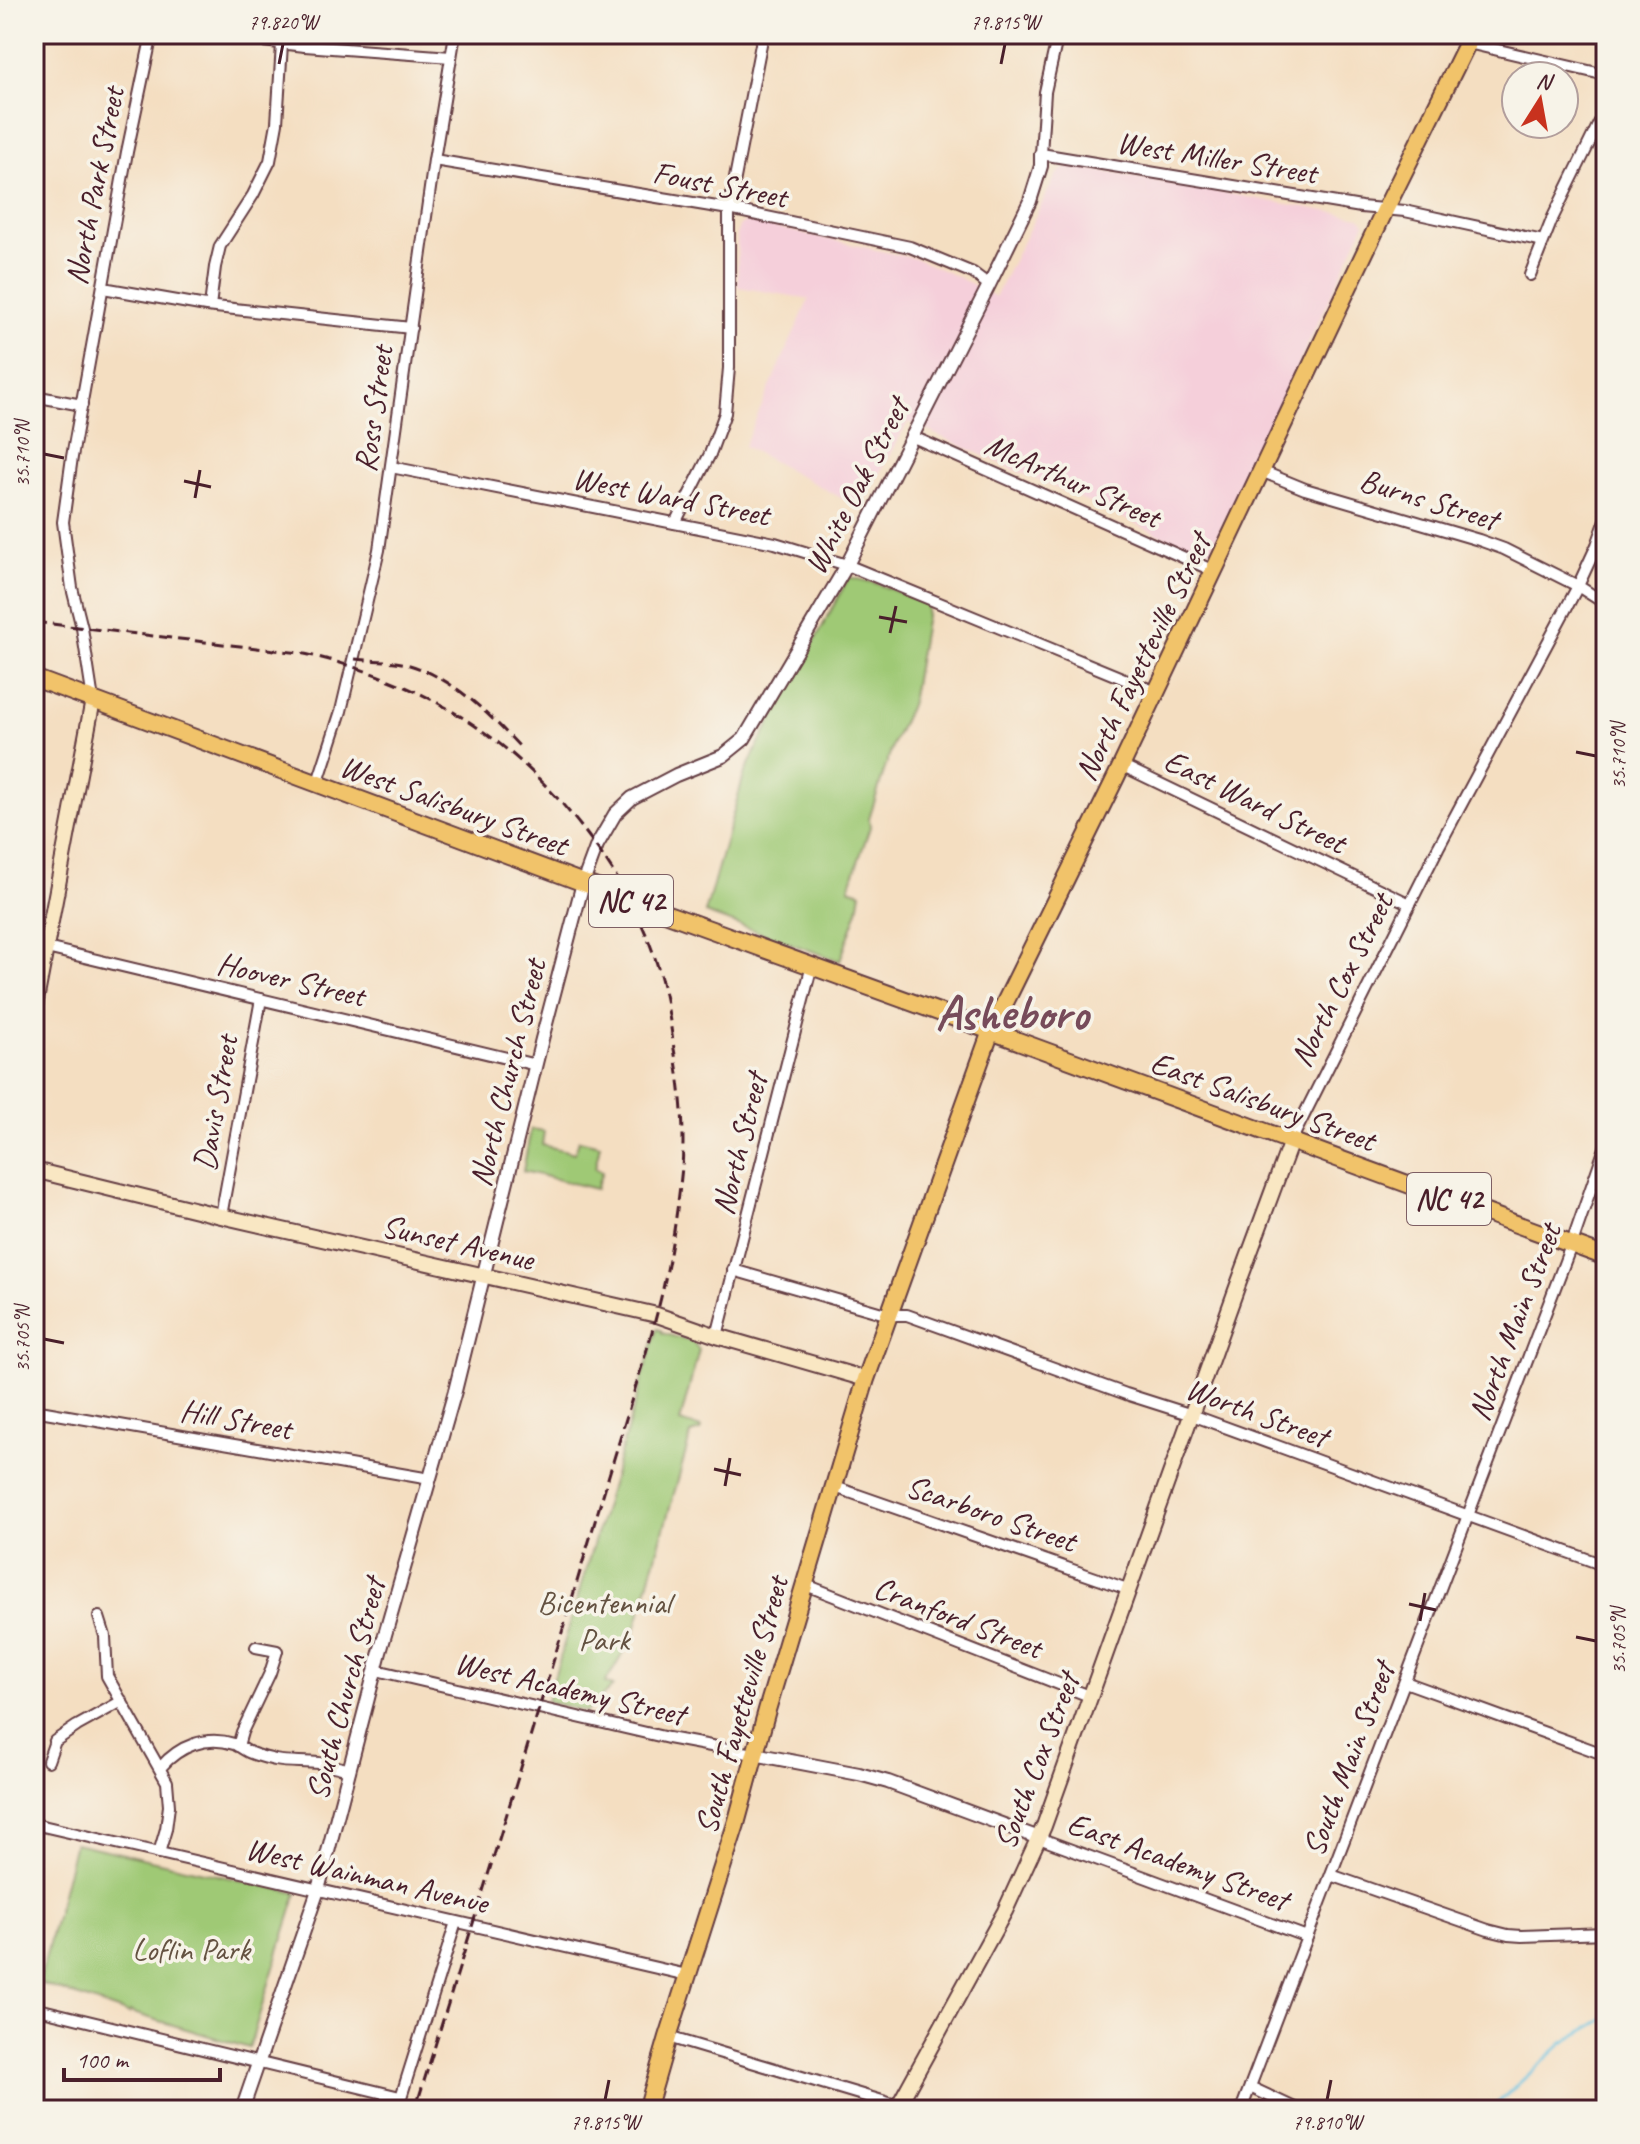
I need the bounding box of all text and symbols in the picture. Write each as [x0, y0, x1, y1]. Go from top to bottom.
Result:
text: 79.820°W [248, 10, 321, 35]
text: 79.815°W [970, 10, 1043, 35]
north arrow [1500, 60, 1580, 140]
text: N [1534, 66, 1556, 97]
street label: North Park Street [55, 81, 134, 288]
street label: West Miller Street [1114, 121, 1323, 194]
street label: Foust Street [650, 151, 794, 218]
street label: Ross Street [344, 340, 403, 475]
street label: White Oak Street [795, 388, 920, 581]
text: 35.710°N [10, 418, 35, 487]
street label: McArthur Street [979, 424, 1170, 539]
street label: West Ward Street [569, 457, 776, 536]
street label: Burns Street [1355, 459, 1507, 541]
street label: North Fayetteville Street [1065, 523, 1222, 787]
text: 35.710°N [1606, 720, 1631, 789]
street label: East Ward Street [1157, 740, 1355, 865]
street label: West Salisbury Street [335, 745, 576, 867]
road number: NC 42 [589, 875, 673, 927]
street label: North Cox Street [1280, 884, 1404, 1074]
street label: Hoover Street [213, 943, 372, 1017]
street label: North Church Street [460, 952, 556, 1191]
district label: Asheboro [936, 983, 1092, 1043]
street label: Davis Street [183, 1029, 248, 1174]
street label: East Salisbury Street [1145, 1042, 1384, 1162]
street label: North Street [702, 1065, 778, 1219]
road number: NC 42 [1407, 1173, 1491, 1225]
street label: Sunset Avenue [378, 1205, 540, 1280]
street label: North Main Street [1458, 1215, 1572, 1426]
text: 35.705°N [10, 1303, 35, 1372]
street label: Worth Street [1180, 1368, 1337, 1459]
street label: Hill Street [177, 1390, 298, 1450]
street label: Scarboro Street [901, 1465, 1084, 1563]
street label: Cranford Street [868, 1567, 1051, 1669]
street label: South Fayetteville Street [685, 1568, 799, 1839]
street label: South Church Street [296, 1570, 396, 1804]
park label: Bicentennial Park [537, 1582, 676, 1660]
text: 35.705°N [1606, 1605, 1631, 1674]
street label: West Academy Street [451, 1642, 693, 1736]
street label: South Main Street [1293, 1653, 1406, 1862]
street label: South Cox Street [984, 1663, 1090, 1855]
street label: East Academy Street [1062, 1803, 1298, 1922]
street label: West Wainman Avenue [242, 1828, 494, 1924]
park label: Loflin Park [132, 1929, 252, 1970]
scale bar [64, 2032, 220, 2082]
text: 100 m [76, 2045, 130, 2075]
text: 79.815°W [570, 2110, 643, 2135]
text: 79.810°W [1292, 2110, 1365, 2135]

